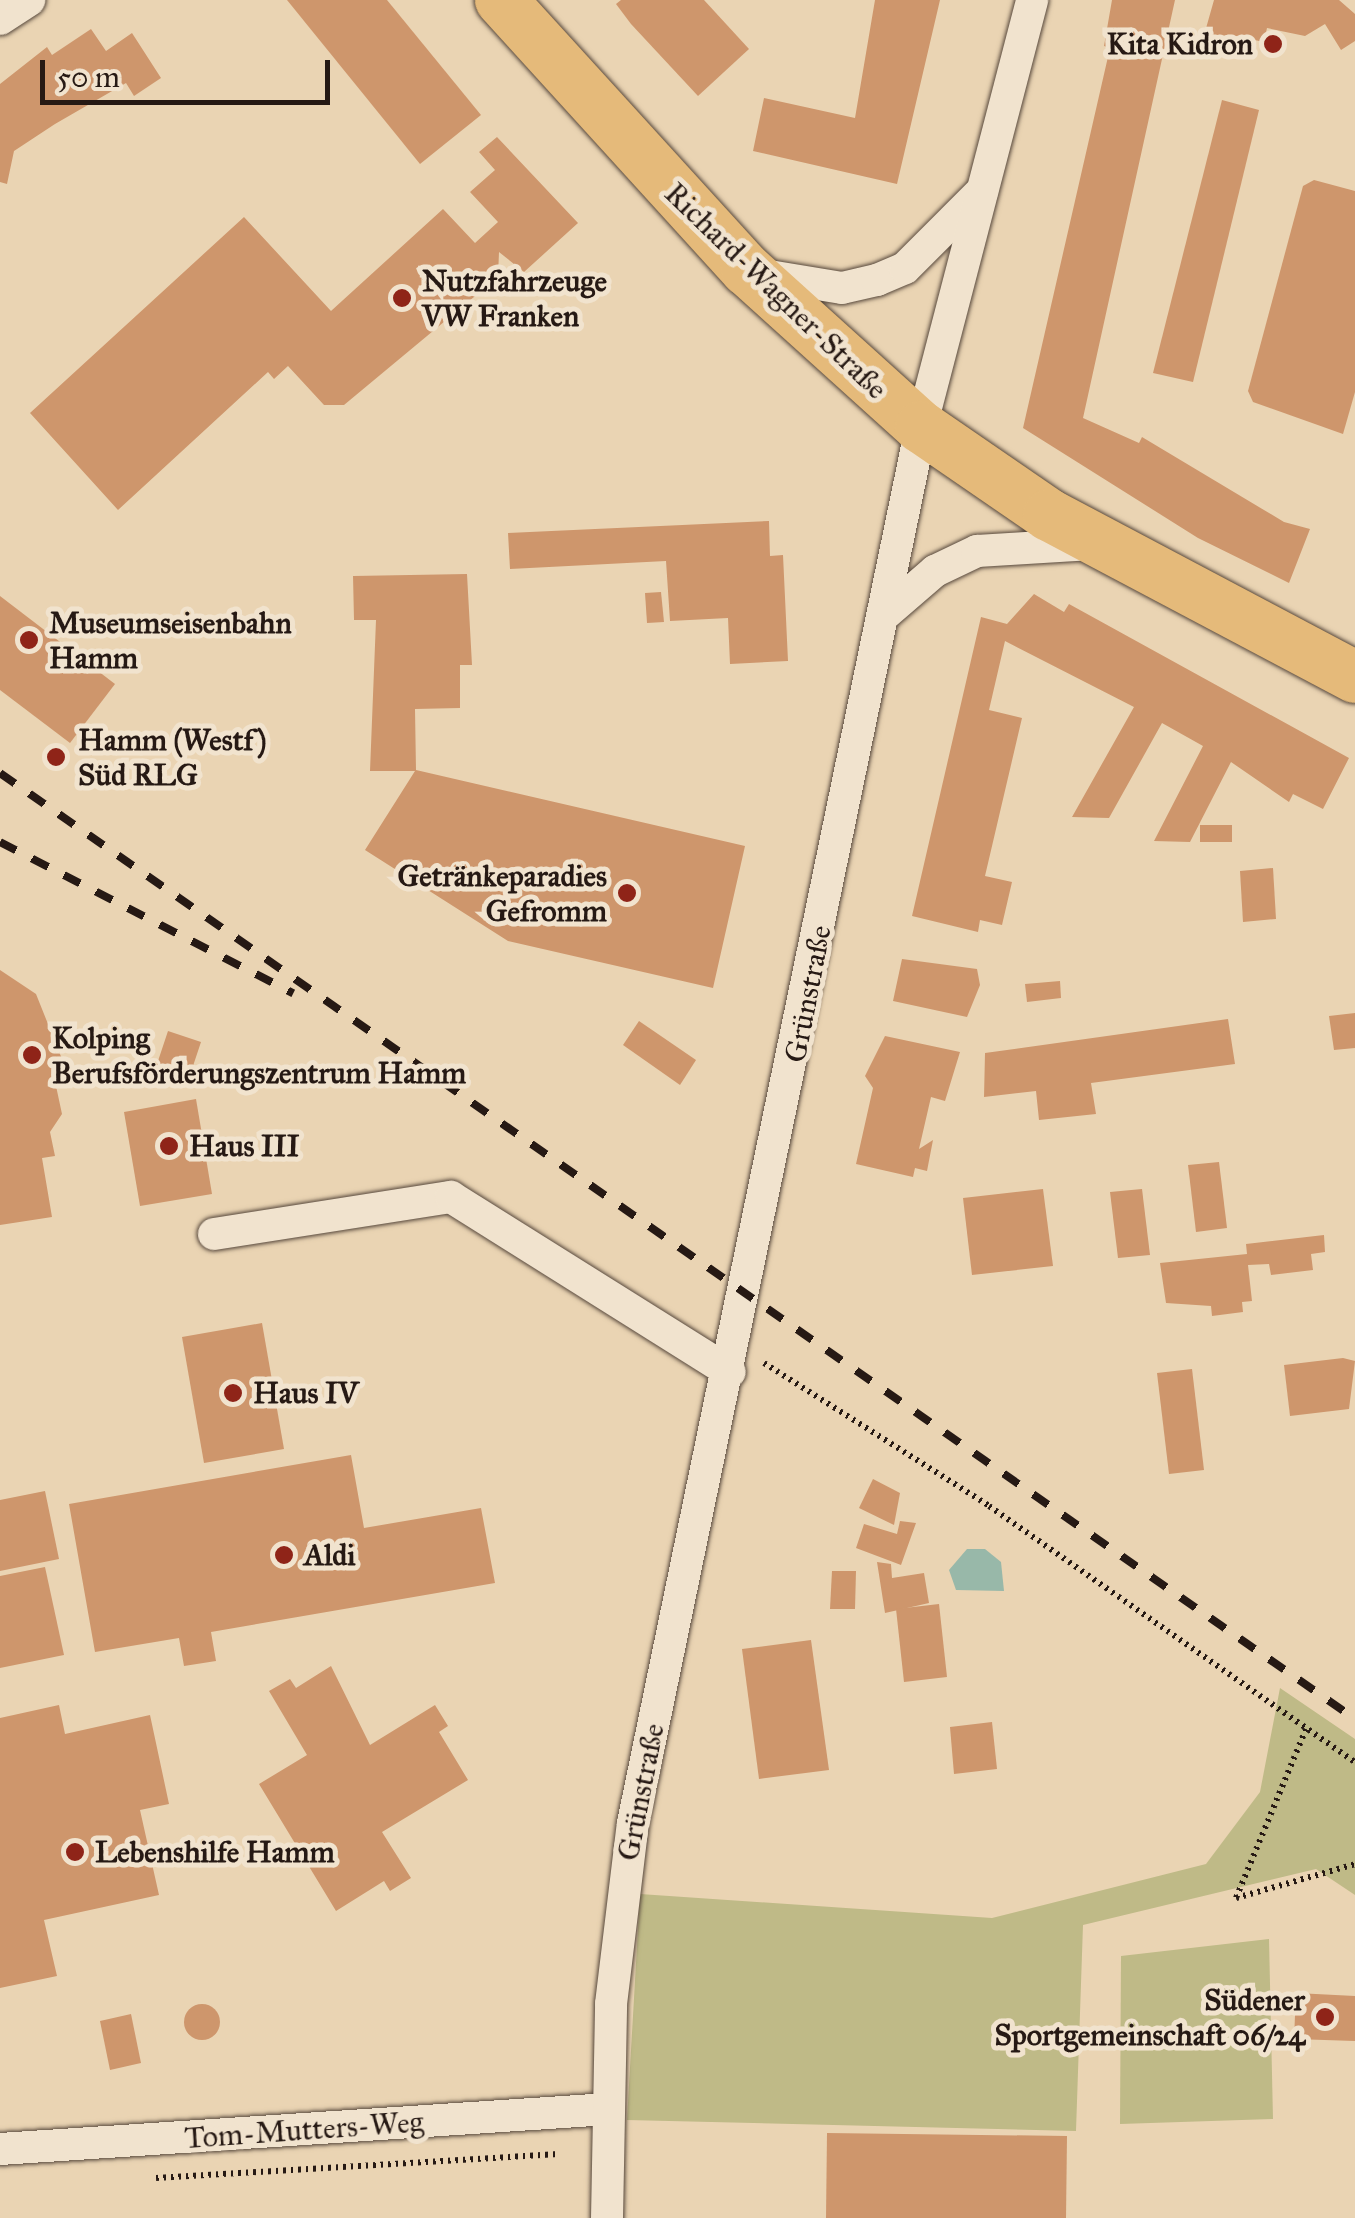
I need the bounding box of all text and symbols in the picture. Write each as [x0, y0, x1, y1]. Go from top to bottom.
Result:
place label: Kita Kidron [1107, 26, 1253, 62]
marker: Kita Kidron [1262, 33, 1284, 55]
scale bar [45, 40, 335, 102]
text: 50 m [57, 59, 120, 95]
street label: Richard-Wagner-Straße [657, 175, 895, 407]
place label: Nutzfahrzeuge VW Franken [422, 263, 607, 334]
marker: Nutzfahrzeuge VW Franken [391, 287, 413, 309]
place label: Museumseisenbahn Hamm [49, 605, 292, 676]
marker: Museumseisenbahn Hamm [18, 629, 40, 651]
place label: Hamm (Westf) Süd RLG [78, 722, 266, 792]
marker: Hamm (Westf) Süd RLG [43, 744, 69, 770]
place label: Getränkeparadies Gefromm [397, 858, 607, 928]
marker: Getränkeparadies Gefromm [616, 882, 638, 904]
street label: Grünstraße [777, 922, 839, 1066]
place label: Kolping Berufsförderungszentrum Hamm [52, 1020, 466, 1090]
marker: Kolping Berufsförderungszentrum Hamm [21, 1044, 43, 1066]
place label: Haus III [189, 1128, 300, 1164]
marker: Haus III [158, 1135, 180, 1157]
place label: Haus IV [253, 1375, 359, 1411]
marker: Haus IV [222, 1382, 244, 1404]
place label: Aldi [304, 1537, 356, 1573]
marker: Aldi [273, 1544, 295, 1566]
street label: Grünstraße [610, 1720, 672, 1864]
place label: Lebenshilfe Hamm [95, 1834, 335, 1870]
marker: Lebenshilfe Hamm [64, 1841, 86, 1863]
place label: Südener Sportgemeinschaft 06/24 [994, 1982, 1305, 2052]
marker: Südener Sportgemeinschaft 06/24 [1314, 2006, 1336, 2028]
street label: Tom-Mutters-Weg [183, 2104, 425, 2156]

